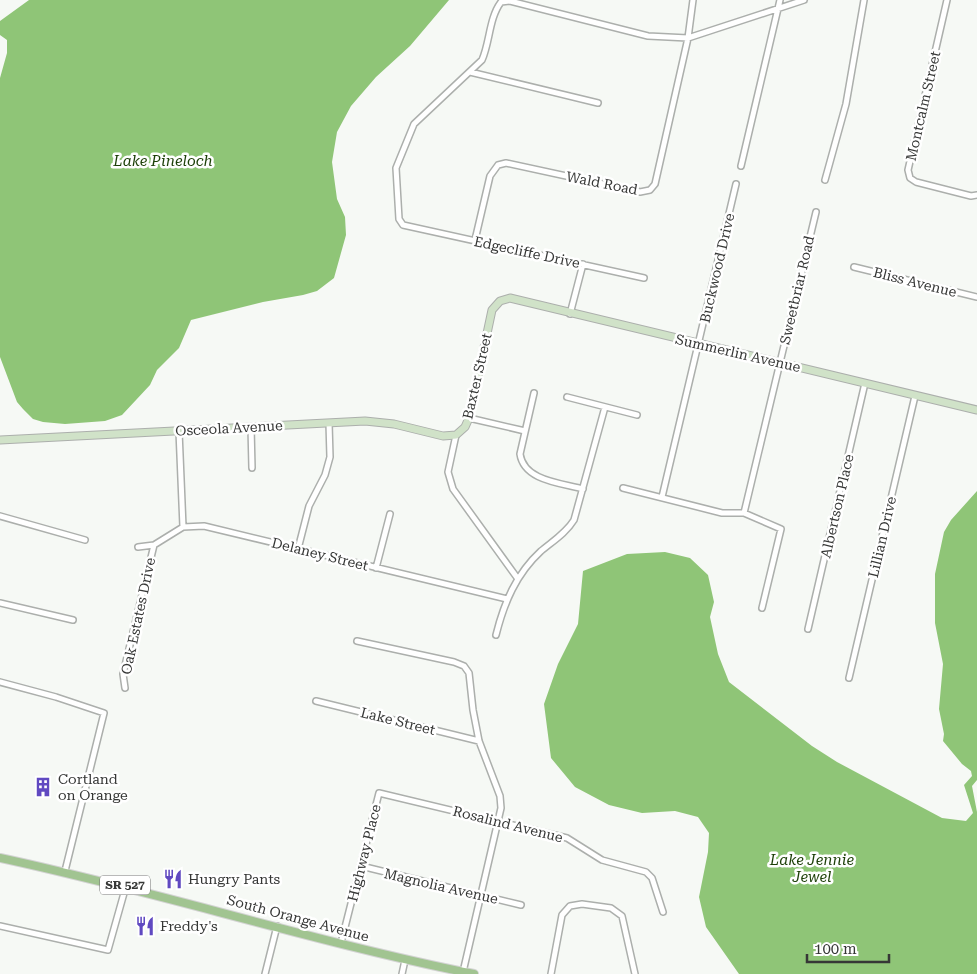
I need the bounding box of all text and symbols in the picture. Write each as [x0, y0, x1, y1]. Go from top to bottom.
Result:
street label: Montcalm Street [903, 50, 943, 162]
water label: Lake Pineloch [112, 152, 213, 170]
street label: Wald Road [565, 168, 639, 198]
street label: Buckwood Drive [697, 211, 737, 324]
street label: Edgecliffe Drive [473, 233, 582, 271]
street label: Sweetbriar Road [777, 234, 817, 346]
street label: Bliss Avenue [872, 264, 959, 300]
street label: Baxter Street [459, 331, 495, 421]
street label: Summerlin Avenue [674, 331, 802, 375]
street label: Osceola Avenue [175, 417, 283, 439]
street label: Albertson Place [817, 452, 857, 560]
street label: Lillian Drive [865, 494, 899, 579]
street label: Delaney Street [270, 534, 370, 574]
street label: Oak Estates Drive [118, 556, 158, 676]
street label: Lake Street [359, 704, 437, 738]
place label: Cortland on Orange [58, 771, 128, 803]
building icon: Cortland on Orange [32, 776, 54, 798]
street label: Highway Place [344, 802, 384, 903]
street label: Rosalind Avenue [451, 803, 565, 845]
water label: Lake Jennie Jewel [769, 851, 855, 886]
street label: Magnolia Avenue [382, 865, 500, 907]
restaurant icon: Hungry Pants [162, 868, 184, 890]
place label: Hungry Pants [188, 871, 281, 887]
road number: SR 527 [100, 876, 150, 894]
street label: South Orange Avenue [225, 891, 371, 945]
restaurant icon: Freddy's [134, 915, 156, 937]
place label: Freddy's [160, 918, 218, 934]
scale bar [807, 932, 890, 964]
text: 100 m [814, 940, 857, 958]

